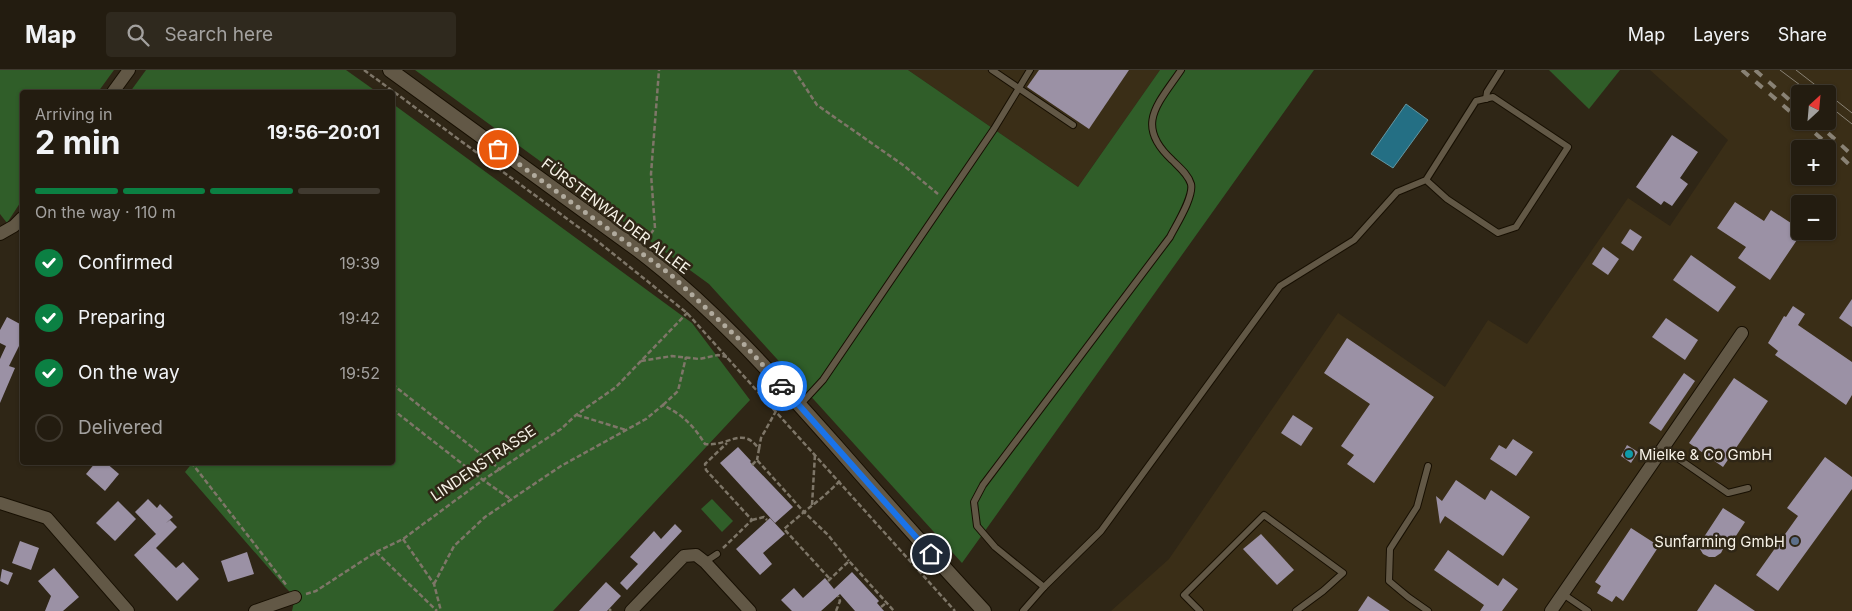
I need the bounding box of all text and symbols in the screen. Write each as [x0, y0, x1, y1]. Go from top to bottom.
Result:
search box [106, 12, 456, 57]
text: Map [25, 20, 76, 49]
icon: search [124, 21, 152, 49]
text: Search here [164, 23, 273, 46]
text: Map [1628, 24, 1665, 45]
text: Layers [1693, 24, 1750, 45]
text: Share [1778, 24, 1827, 45]
north arrow [1791, 85, 1836, 130]
map controls [1791, 85, 1836, 240]
text: Arriving in [35, 104, 112, 124]
text: 19:56–20:01 [267, 121, 380, 144]
text: 2 min [35, 123, 121, 162]
pin [477, 128, 519, 170]
icon: bag [484, 135, 512, 163]
button: + [1791, 140, 1836, 185]
street label: FÜRSTENWALDER ALLEE [538, 154, 694, 278]
button: − [1791, 195, 1836, 240]
text: On the way · 110 m [35, 202, 176, 222]
icon: check [35, 249, 63, 277]
text: Confirmed [78, 251, 173, 274]
text: 19:39 [339, 253, 380, 273]
icon: check [35, 304, 63, 332]
text: Preparing [78, 306, 165, 329]
text: 19:42 [339, 308, 380, 328]
icon: check [35, 359, 63, 387]
text: On the way [78, 361, 180, 384]
courier [757, 361, 807, 411]
text: 19:52 [339, 363, 380, 383]
icon: car [768, 372, 796, 400]
text: Delivered [78, 416, 163, 439]
street label: LINDENSTRASSE [427, 421, 539, 505]
place label: Mielke & Co GmbH [1639, 445, 1772, 464]
marker: Mielke & Co GmbH [1623, 448, 1635, 460]
place label: Sunfarming GmbH [1654, 532, 1785, 551]
pin [910, 533, 952, 575]
marker: Sunfarming GmbH [1789, 535, 1801, 547]
icon: home [917, 540, 945, 568]

